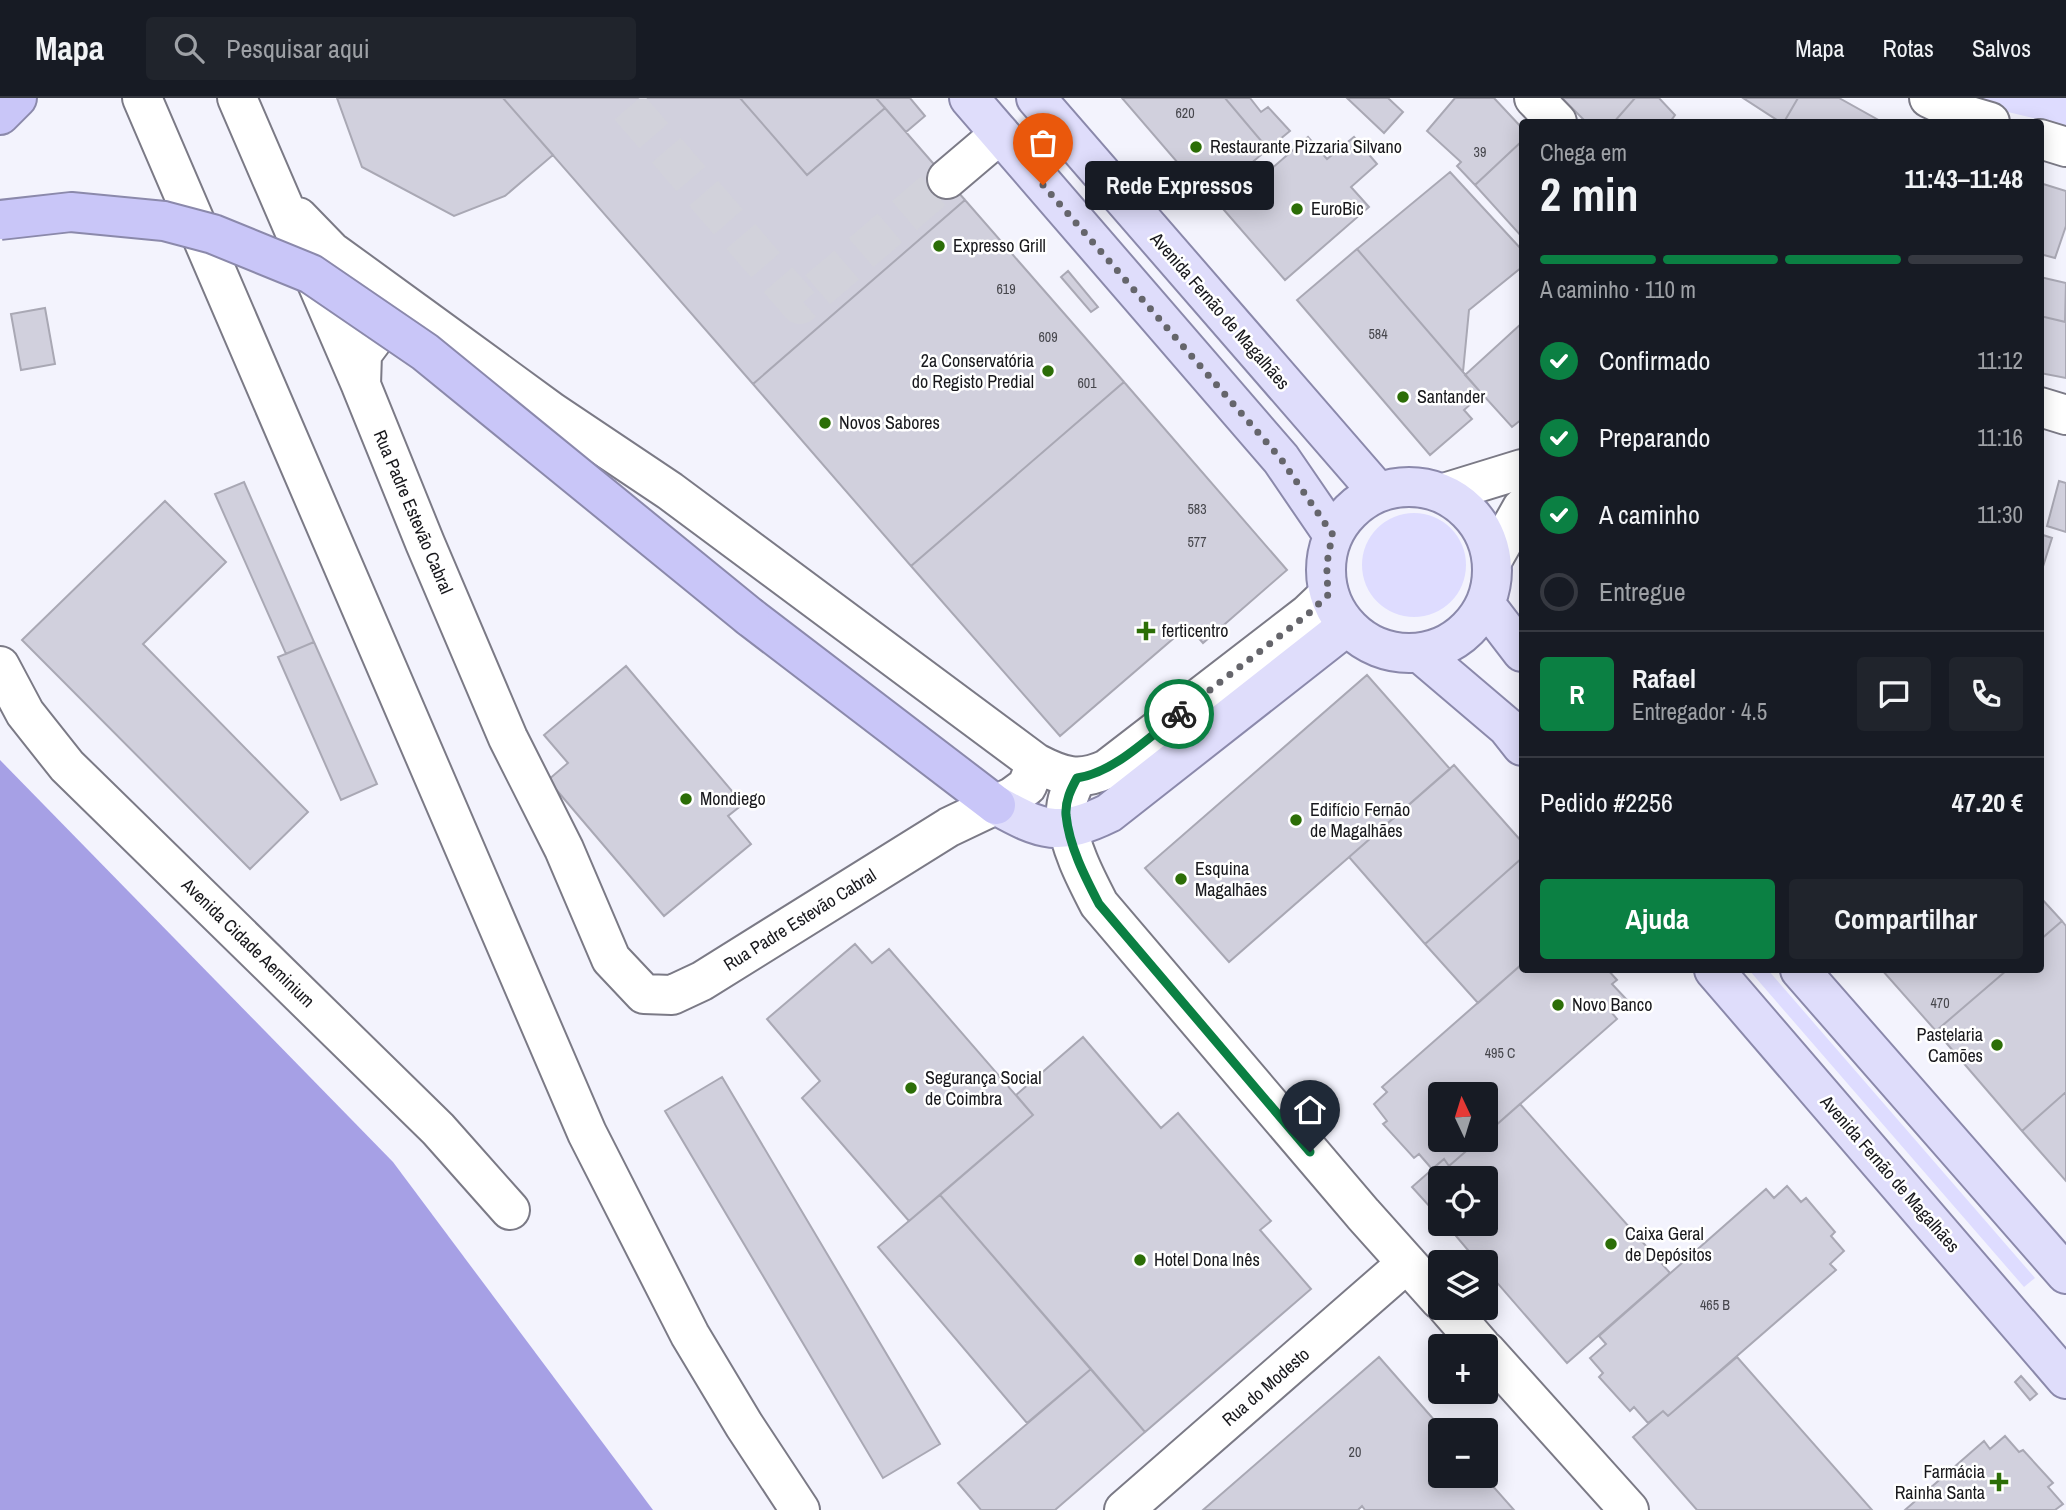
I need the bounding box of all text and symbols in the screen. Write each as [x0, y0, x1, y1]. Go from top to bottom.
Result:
search box [146, 17, 636, 80]
text: Mapa [35, 26, 104, 70]
icon: search [170, 29, 208, 67]
text: Pesquisar aqui [226, 31, 370, 66]
text: Mapa [1795, 32, 1845, 64]
text: Rotas [1883, 32, 1934, 64]
text: Salvos [1972, 32, 2031, 64]
house number: 620 [1175, 104, 1195, 122]
pin [1013, 113, 1073, 185]
icon: bag [1024, 124, 1062, 162]
place label: Restaurante Pizzaria Silvano [1210, 134, 1402, 159]
text: Chega em [1540, 137, 1627, 168]
marker: Restaurante Pizzaria Silvano [1188, 139, 1204, 155]
house number: 39 [1474, 143, 1486, 161]
callout: Rede Expressos [1085, 160, 1274, 210]
text: 11:43–11:48 [1904, 161, 2023, 196]
text: 2 min [1540, 163, 1639, 225]
text: Rede Expressos [1106, 170, 1253, 201]
place label: EuroBic [1311, 196, 1364, 221]
marker: EuroBic [1289, 201, 1305, 217]
street label: Avenida Fernão de Magalhães [1144, 226, 1296, 395]
place label: Expresso Grill [953, 233, 1046, 258]
marker: Expresso Grill [931, 238, 947, 254]
text: A caminho · 110 m [1540, 274, 1696, 305]
house number: 619 [996, 280, 1016, 298]
house number: 584 [1368, 325, 1388, 343]
house number: 609 [1038, 328, 1058, 346]
icon: check [1540, 342, 1578, 380]
text: Confirmado [1599, 343, 1710, 378]
text: 11:12 [1977, 345, 2023, 376]
place label: 2a Conservatória do Registo Predial [912, 348, 1034, 394]
marker: 2a Conservatória do Registo Predial [1040, 363, 1056, 379]
house number: 601 [1077, 374, 1097, 392]
place label: Santander [1417, 384, 1485, 409]
marker: Santander [1395, 389, 1411, 405]
place label: Novos Sabores [839, 410, 940, 435]
marker: Novos Sabores [817, 415, 833, 431]
icon: check [1540, 419, 1578, 457]
text: Preparando [1599, 420, 1710, 455]
text: 11:16 [1977, 422, 2023, 453]
street label: Rua Padre Estevão Cabral [368, 426, 459, 597]
icon: check [1540, 496, 1578, 534]
text: A caminho [1599, 497, 1700, 532]
text: 11:30 [1977, 499, 2023, 530]
house number: 583 [1187, 500, 1207, 518]
house number: 577 [1187, 533, 1207, 551]
text: Entregue [1599, 574, 1686, 609]
place label: ferticentro [1162, 618, 1228, 643]
marker: ferticentro [1136, 621, 1156, 641]
button: chat [1857, 657, 1931, 731]
button: phone [1949, 657, 2023, 731]
text: Rafael [1632, 661, 1696, 696]
text: R [1569, 677, 1585, 712]
courier [1144, 679, 1214, 749]
icon: bike [1160, 695, 1198, 733]
text: Entregador · 4.5 [1632, 696, 1767, 727]
text: Pedido #2256 [1540, 785, 1673, 820]
text: 47.20 € [1952, 785, 2023, 820]
place label: Mondiego [700, 786, 766, 811]
marker: Mondiego [678, 791, 694, 807]
place label: Edifício Fernão de Magalhães [1310, 797, 1410, 843]
marker: Edifício Fernão de Magalhães [1288, 812, 1304, 828]
place label: Esquina Magalhães [1195, 856, 1267, 902]
street label: Rua Padre Estevão Cabral [719, 862, 881, 977]
marker: Esquina Magalhães [1173, 871, 1189, 887]
street label: Avenida Cidade Aeminium [176, 872, 320, 1013]
button: Ajuda [1540, 879, 1775, 959]
button: Compartilhar [1789, 879, 2023, 959]
place label: Novo Banco [1572, 992, 1652, 1017]
house number: 470 [1930, 994, 1950, 1012]
marker: Novo Banco [1550, 997, 1566, 1013]
place label: Pastelaria Camões [1917, 1022, 1983, 1068]
marker: Pastelaria Camões [1989, 1037, 2005, 1053]
house number: 495 C [1485, 1044, 1515, 1062]
place label: Segurança Social de Coimbra [925, 1065, 1042, 1111]
marker: Segurança Social de Coimbra [903, 1080, 919, 1096]
pin [1280, 1080, 1340, 1152]
north arrow [1428, 1082, 1498, 1152]
map controls [1428, 1082, 1498, 1488]
street label: Avenida Fernão de Magalhães [1814, 1089, 1966, 1258]
icon: home [1291, 1091, 1329, 1129]
button: locate [1428, 1166, 1498, 1236]
place label: Caixa Geral de Depósitos [1625, 1221, 1712, 1267]
marker: Caixa Geral de Depósitos [1603, 1236, 1619, 1252]
place label: Hotel Dona Inês [1154, 1247, 1260, 1272]
button: layers [1428, 1250, 1498, 1320]
marker: Hotel Dona Inês [1132, 1252, 1148, 1268]
house number: 465 B [1700, 1296, 1730, 1314]
button: + [1428, 1334, 1498, 1404]
street label: Rua do Modesto [1217, 1342, 1315, 1432]
button: − [1428, 1418, 1498, 1488]
house number: 20 [1349, 1443, 1361, 1461]
place label: Farmácia Rainha Santa [1895, 1459, 1985, 1505]
marker: Farmácia Rainha Santa [1991, 1474, 2007, 1490]

